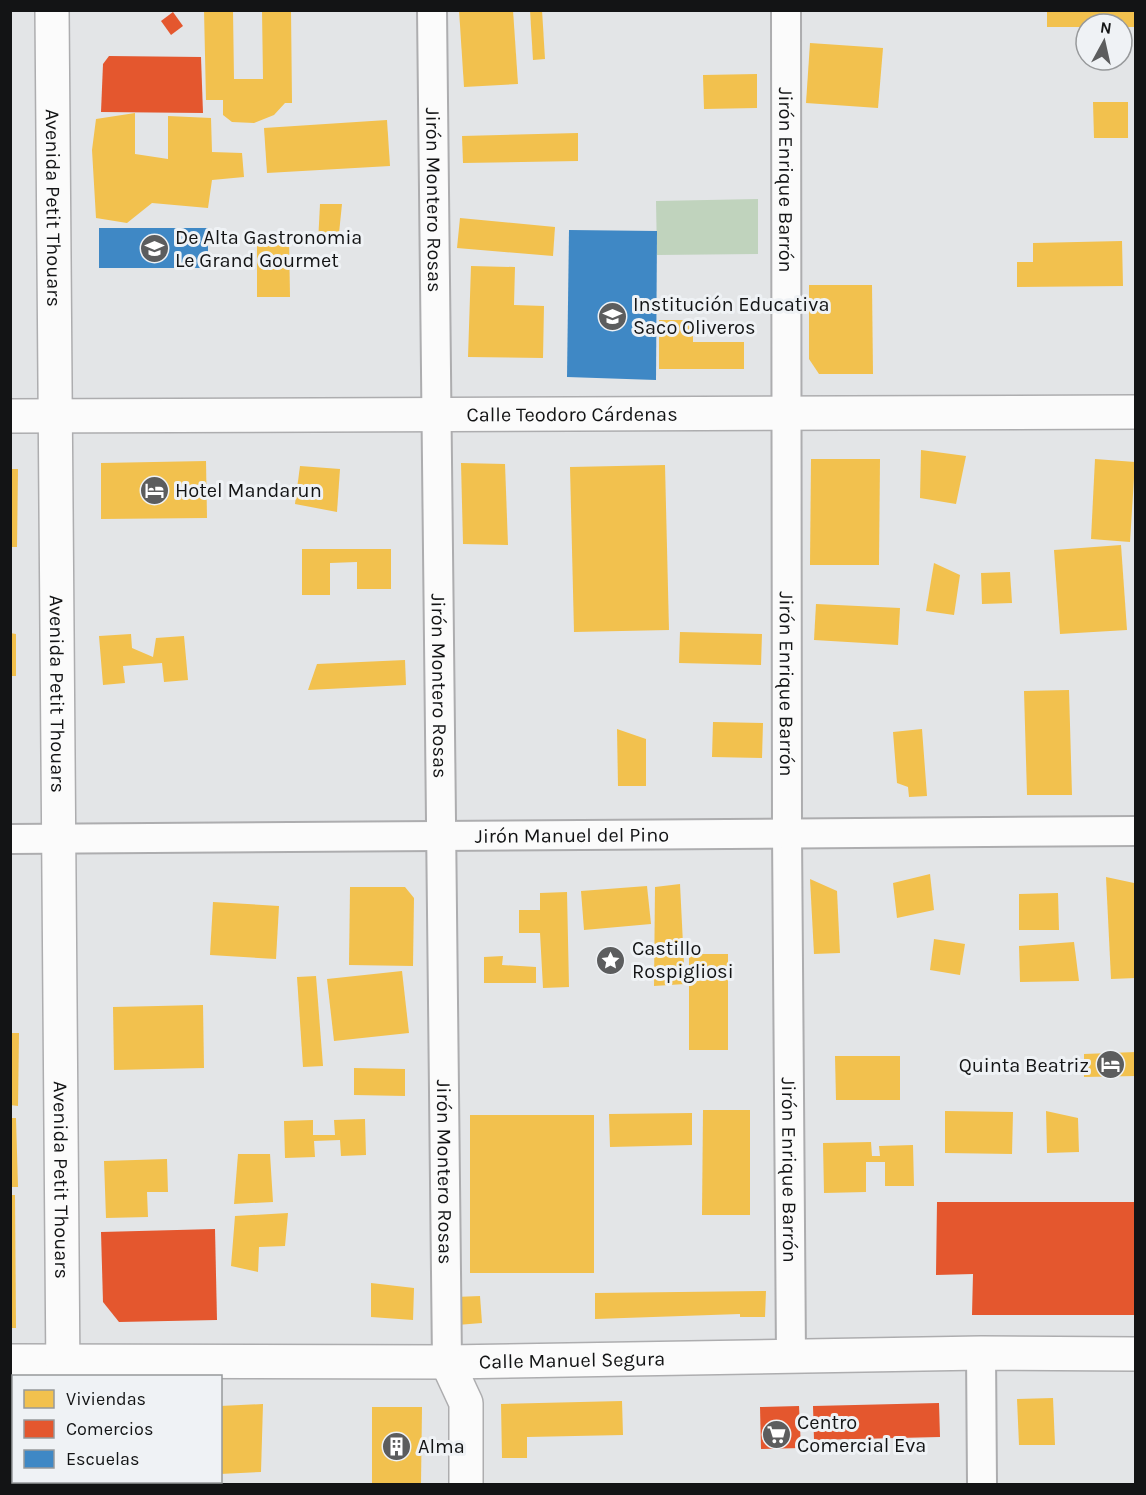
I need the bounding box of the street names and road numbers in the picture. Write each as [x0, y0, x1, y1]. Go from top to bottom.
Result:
street label: Jirón Enrique Barrón [774, 87, 797, 273]
street label: Jirón Montero Rosas [421, 107, 446, 293]
street label: Avenida Petit Thouars [41, 109, 65, 307]
street label: Calle Teodoro Cárdenas [466, 403, 678, 426]
street label: Jirón Enrique Barrón [775, 591, 798, 777]
street label: Jirón Montero Rosas [426, 593, 452, 779]
street label: Avenida Petit Thouars [45, 595, 69, 793]
street label: Jirón Manuel del Pino [475, 823, 669, 848]
street label: Jirón Enrique Barrón [777, 1077, 801, 1263]
street label: Jirón Montero Rosas [432, 1079, 457, 1265]
street label: Avenida Petit Thouars [49, 1081, 73, 1279]
street label: Calle Manuel Segura [479, 1347, 665, 1373]

